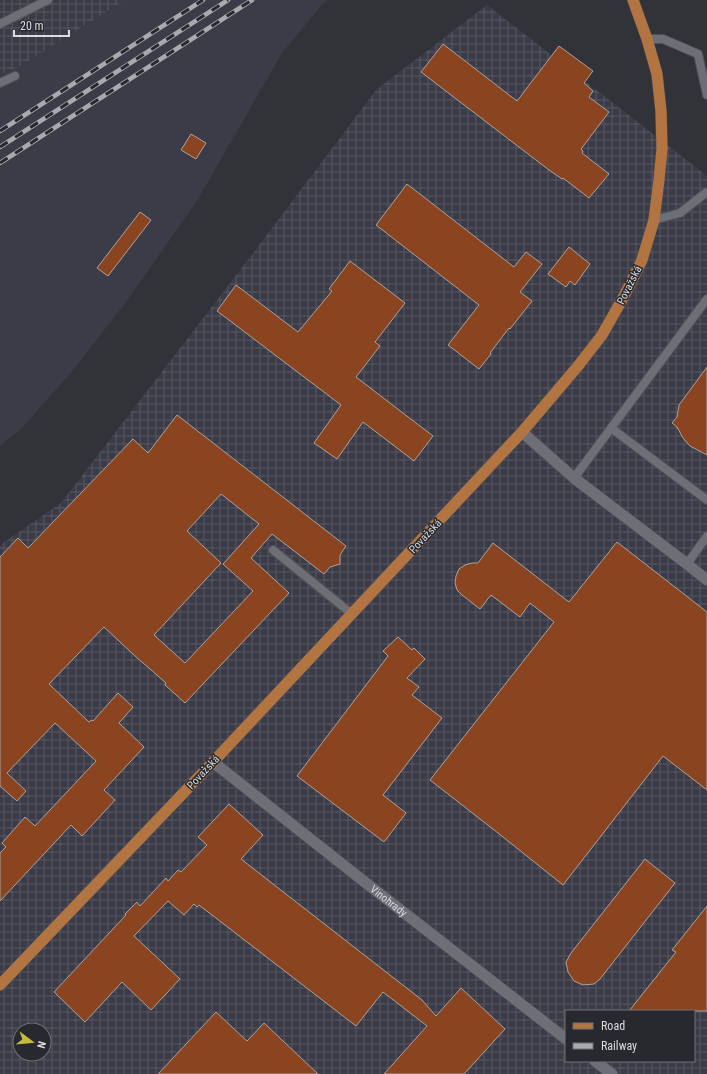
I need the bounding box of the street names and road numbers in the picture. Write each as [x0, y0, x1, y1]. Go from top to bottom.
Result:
street label: Považská [614, 264, 645, 307]
street label: Považská [406, 517, 444, 556]
street label: Považská [184, 753, 222, 792]
street label: Vinohrady [367, 883, 410, 920]

